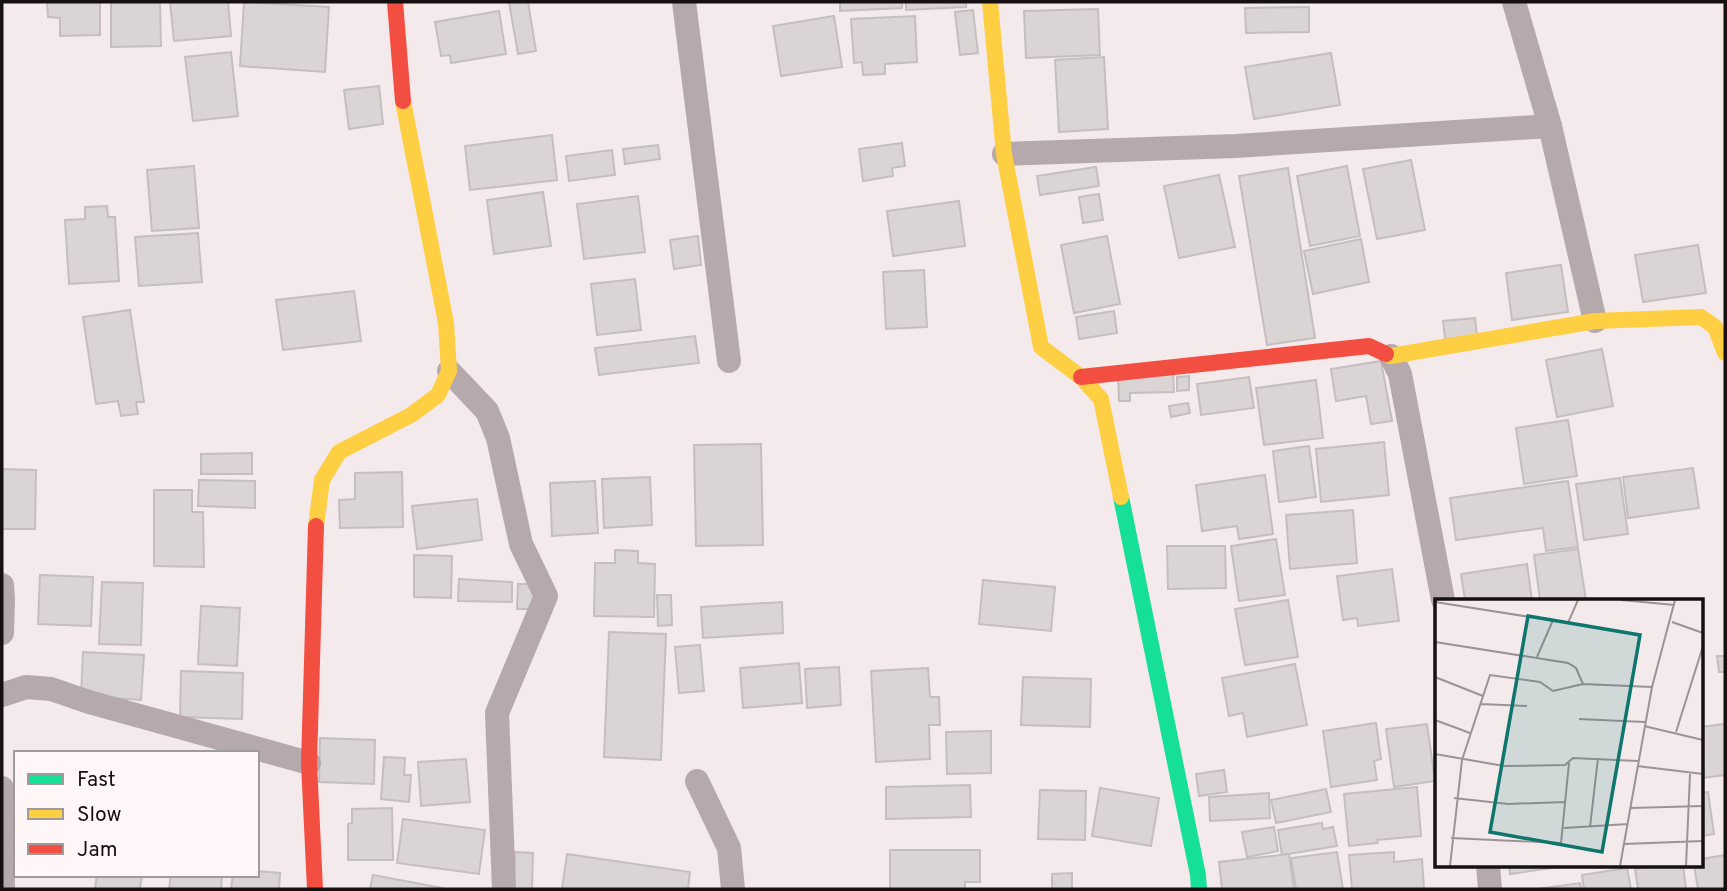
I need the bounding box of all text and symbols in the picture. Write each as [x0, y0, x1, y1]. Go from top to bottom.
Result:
inset map [1435, 599, 1702, 866]
legend [14, 751, 259, 877]
text: Fast [77, 767, 116, 794]
text: Slow [77, 802, 122, 829]
text: Jam [77, 837, 118, 864]

